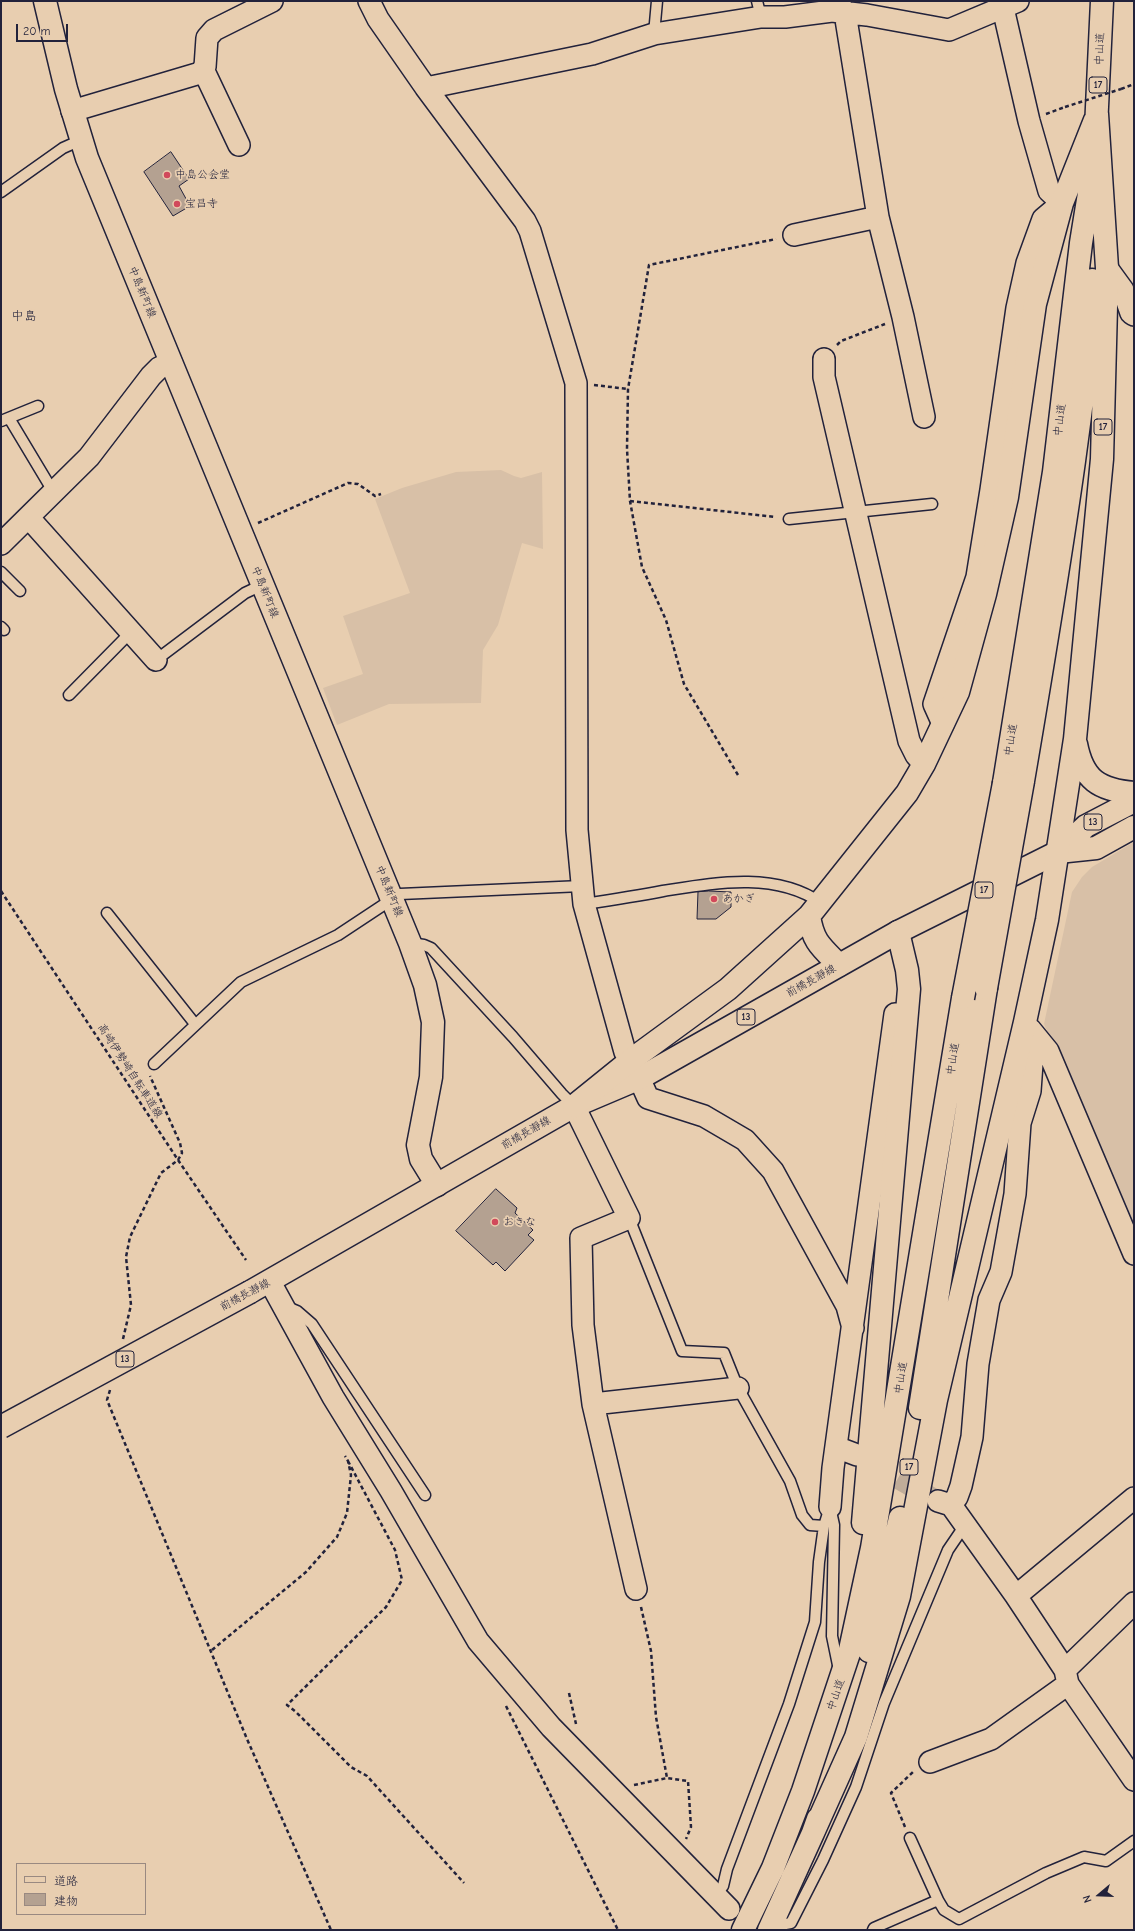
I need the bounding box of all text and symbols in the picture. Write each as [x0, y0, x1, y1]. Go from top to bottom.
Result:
scale bar [18, 16, 70, 42]
text: 20 m [23, 24, 51, 38]
street label: 中山道 [1093, 32, 1107, 66]
road number: 17 [1089, 77, 1107, 93]
place label: 中島公会堂 [175, 168, 230, 182]
marker: 中島公会堂 [162, 170, 172, 180]
place label: 宝昌寺 [185, 197, 218, 211]
marker: 宝昌寺 [172, 199, 182, 209]
street label: 中島新町線 [125, 264, 159, 320]
district label: 中島 [11, 308, 37, 324]
street label: 中山道 [1051, 403, 1069, 437]
road number: 17 [1094, 419, 1112, 435]
street label: 中島新町線 [249, 564, 281, 620]
street label: 中山道 [1002, 723, 1020, 757]
road number: 13 [1084, 814, 1102, 830]
street label: 中島新町線 [372, 863, 406, 919]
road number: 17 [975, 882, 993, 898]
place label: あかぎ [722, 892, 755, 906]
marker: あかぎ [709, 894, 719, 904]
street label: 前橋長瀞線 [784, 962, 838, 1000]
road number: 13 [737, 1009, 755, 1025]
street label: 高崎伊勢崎自転車道線 [95, 1021, 165, 1121]
street label: 中山道 [944, 1042, 962, 1076]
street label: 前橋長瀞線 [499, 1114, 553, 1152]
place label: おきな [503, 1215, 536, 1229]
marker: おきな [490, 1217, 500, 1227]
street label: 前橋長瀞線 [218, 1276, 272, 1314]
road number: 13 [116, 1351, 134, 1367]
street label: 中山道 [892, 1361, 910, 1395]
road number: 17 [900, 1459, 918, 1475]
street label: 中山道 [824, 1677, 848, 1713]
legend [16, 1863, 146, 1915]
text: 道路 [54, 1874, 78, 1888]
north arrow [1079, 1875, 1119, 1915]
text: 建物 [54, 1894, 78, 1908]
text: N [1080, 1894, 1094, 1905]

